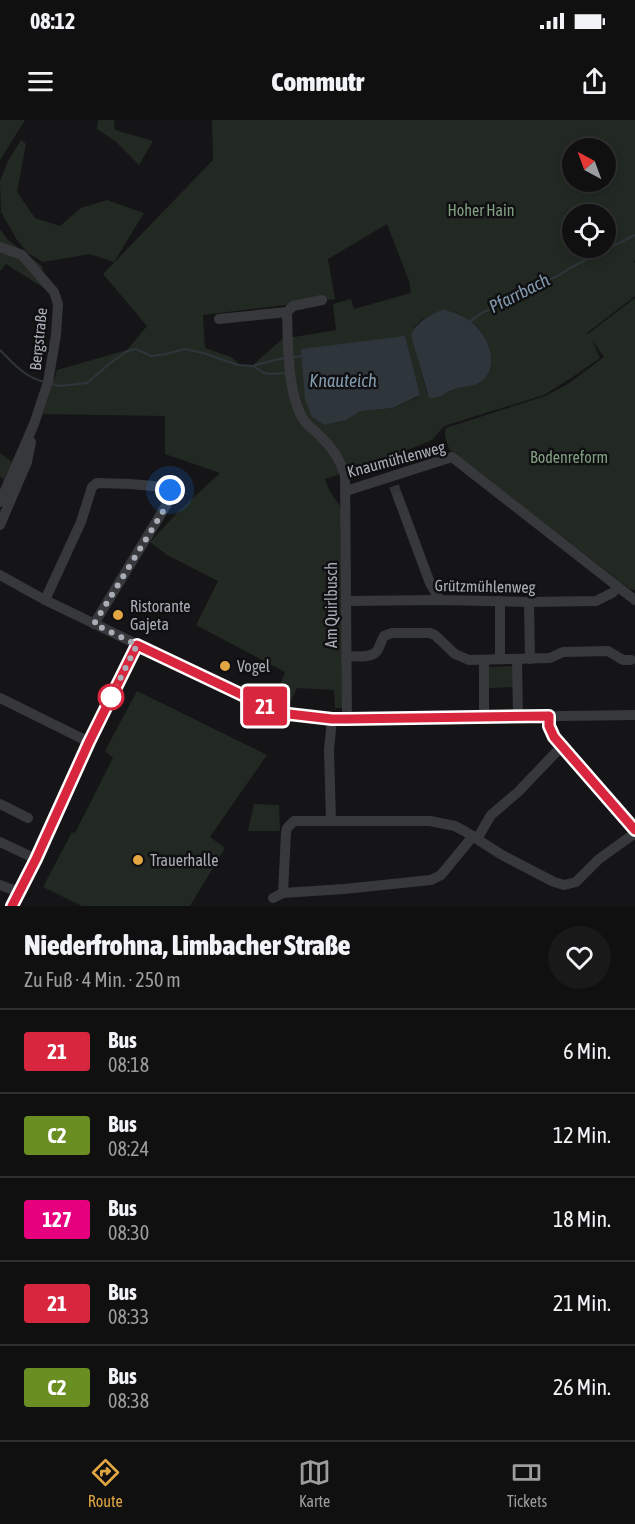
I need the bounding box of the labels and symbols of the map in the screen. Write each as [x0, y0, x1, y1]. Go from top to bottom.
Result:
north arrow [562, 138, 616, 192]
park label: Hoher Hain [448, 201, 514, 219]
water label: Pfarrbach [485, 269, 553, 317]
street label: Bergstraße [26, 307, 51, 371]
water label: Knauteich [309, 370, 377, 391]
street label: Knaumühlenweg [345, 437, 447, 482]
park label: Bodenreform [530, 448, 608, 466]
your location [155, 475, 185, 505]
street label: Am Quirlbusch [322, 562, 340, 648]
street label: Grützmühlenweg [434, 576, 536, 597]
place label: Ristorante Gajeta [130, 597, 191, 634]
marker: Ristorante Gajeta [111, 608, 125, 622]
place label: Vogel [237, 657, 271, 676]
marker: Vogel [218, 659, 232, 673]
unlabelled marker [98, 684, 124, 710]
line badge: 21 [238, 686, 292, 726]
place label: Trauerhalle [150, 851, 218, 869]
marker: Trauerhalle [131, 853, 145, 867]

